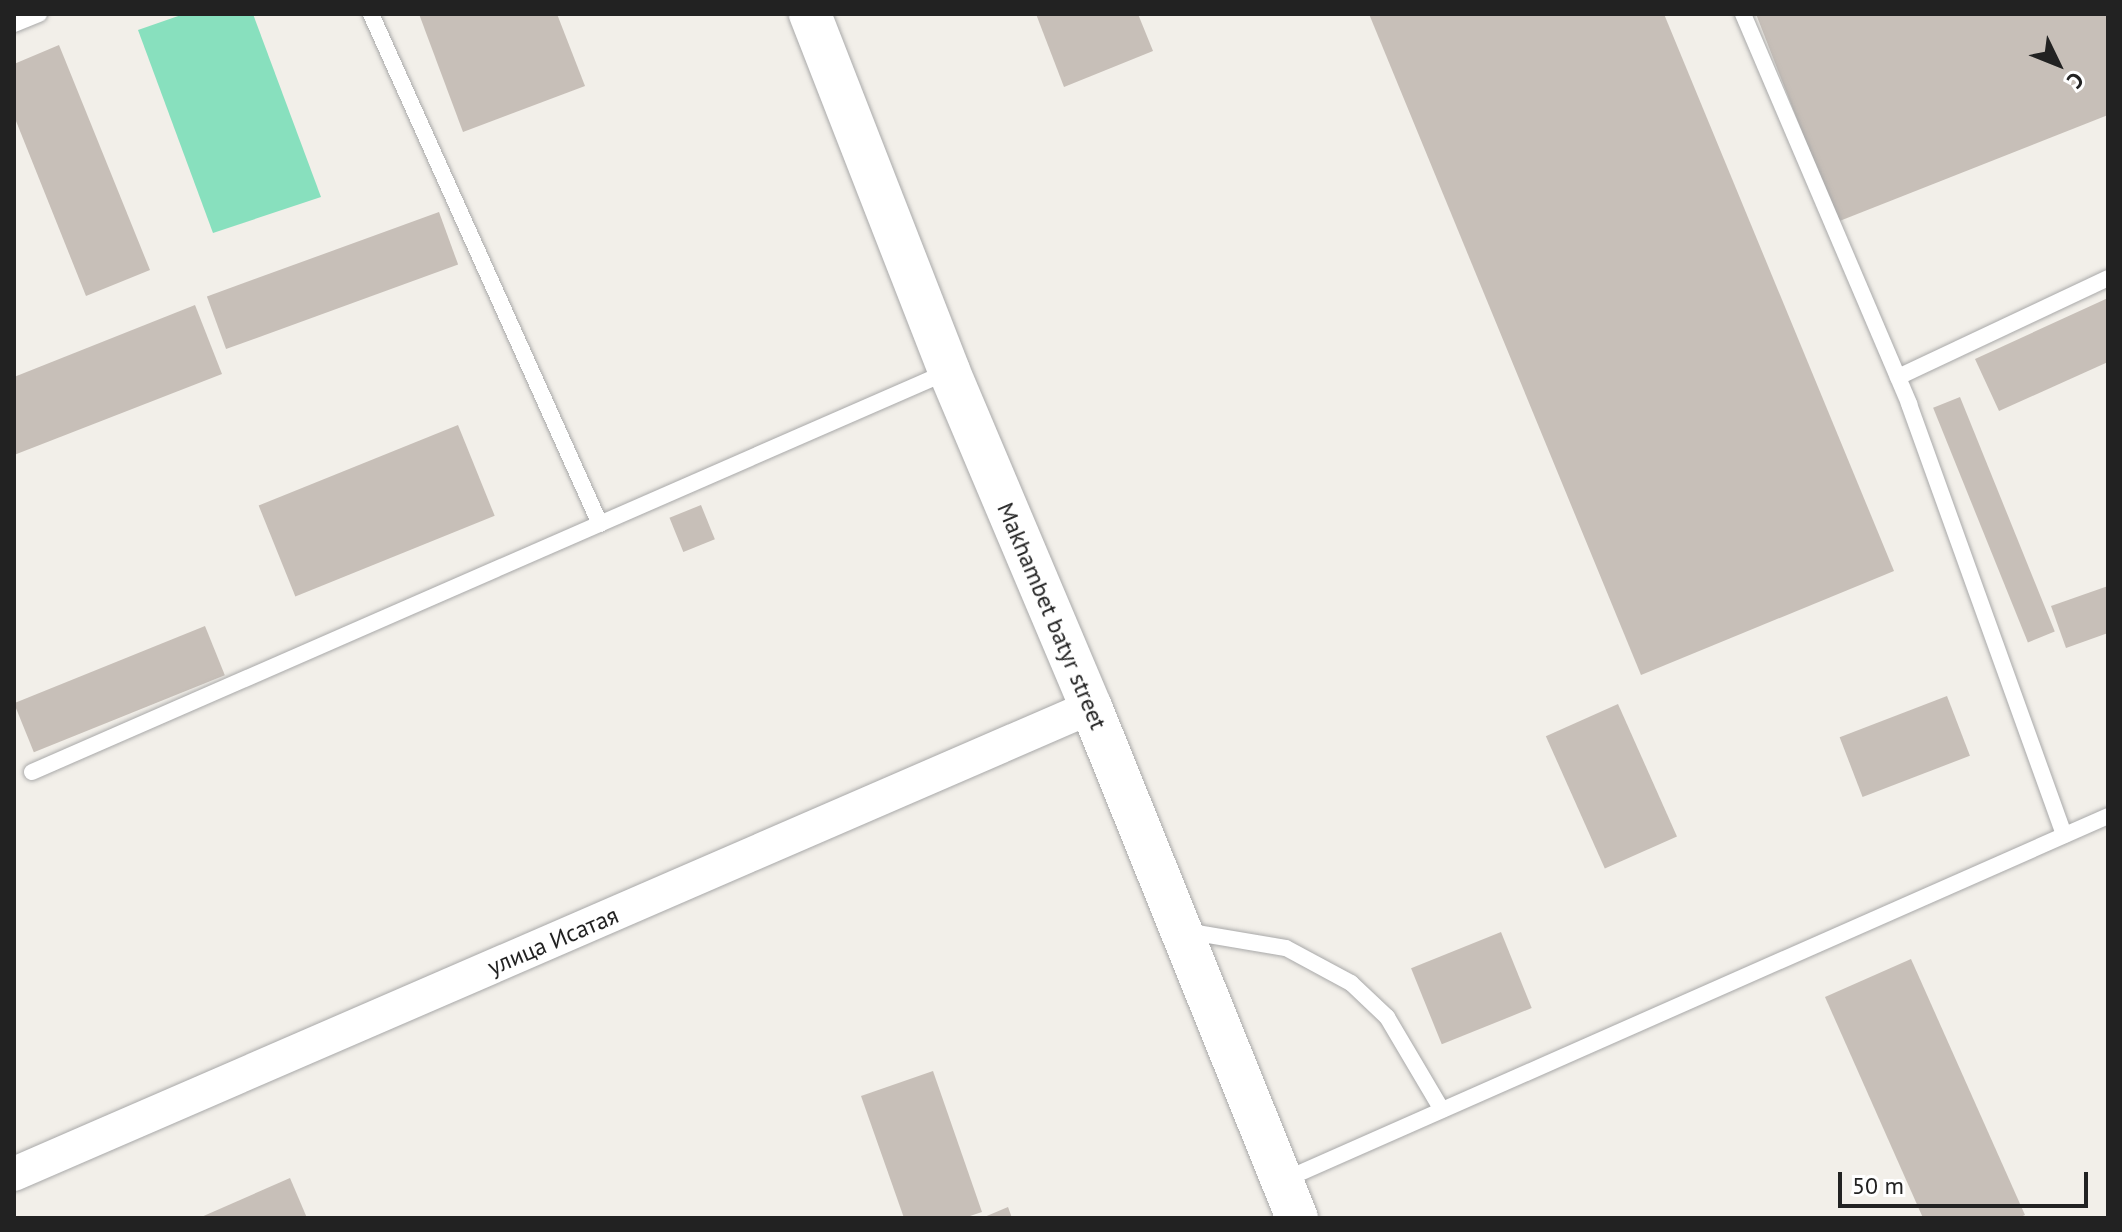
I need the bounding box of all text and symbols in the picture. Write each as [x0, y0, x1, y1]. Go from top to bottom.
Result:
north arrow [2018, 24, 2098, 104]
text: С [2061, 66, 2090, 94]
street label: Makhambet batyr street [991, 498, 1113, 734]
street label: улица Исатая [483, 901, 623, 981]
scale bar [1842, 1156, 2092, 1206]
text: 50 m [1852, 1170, 1904, 1201]

